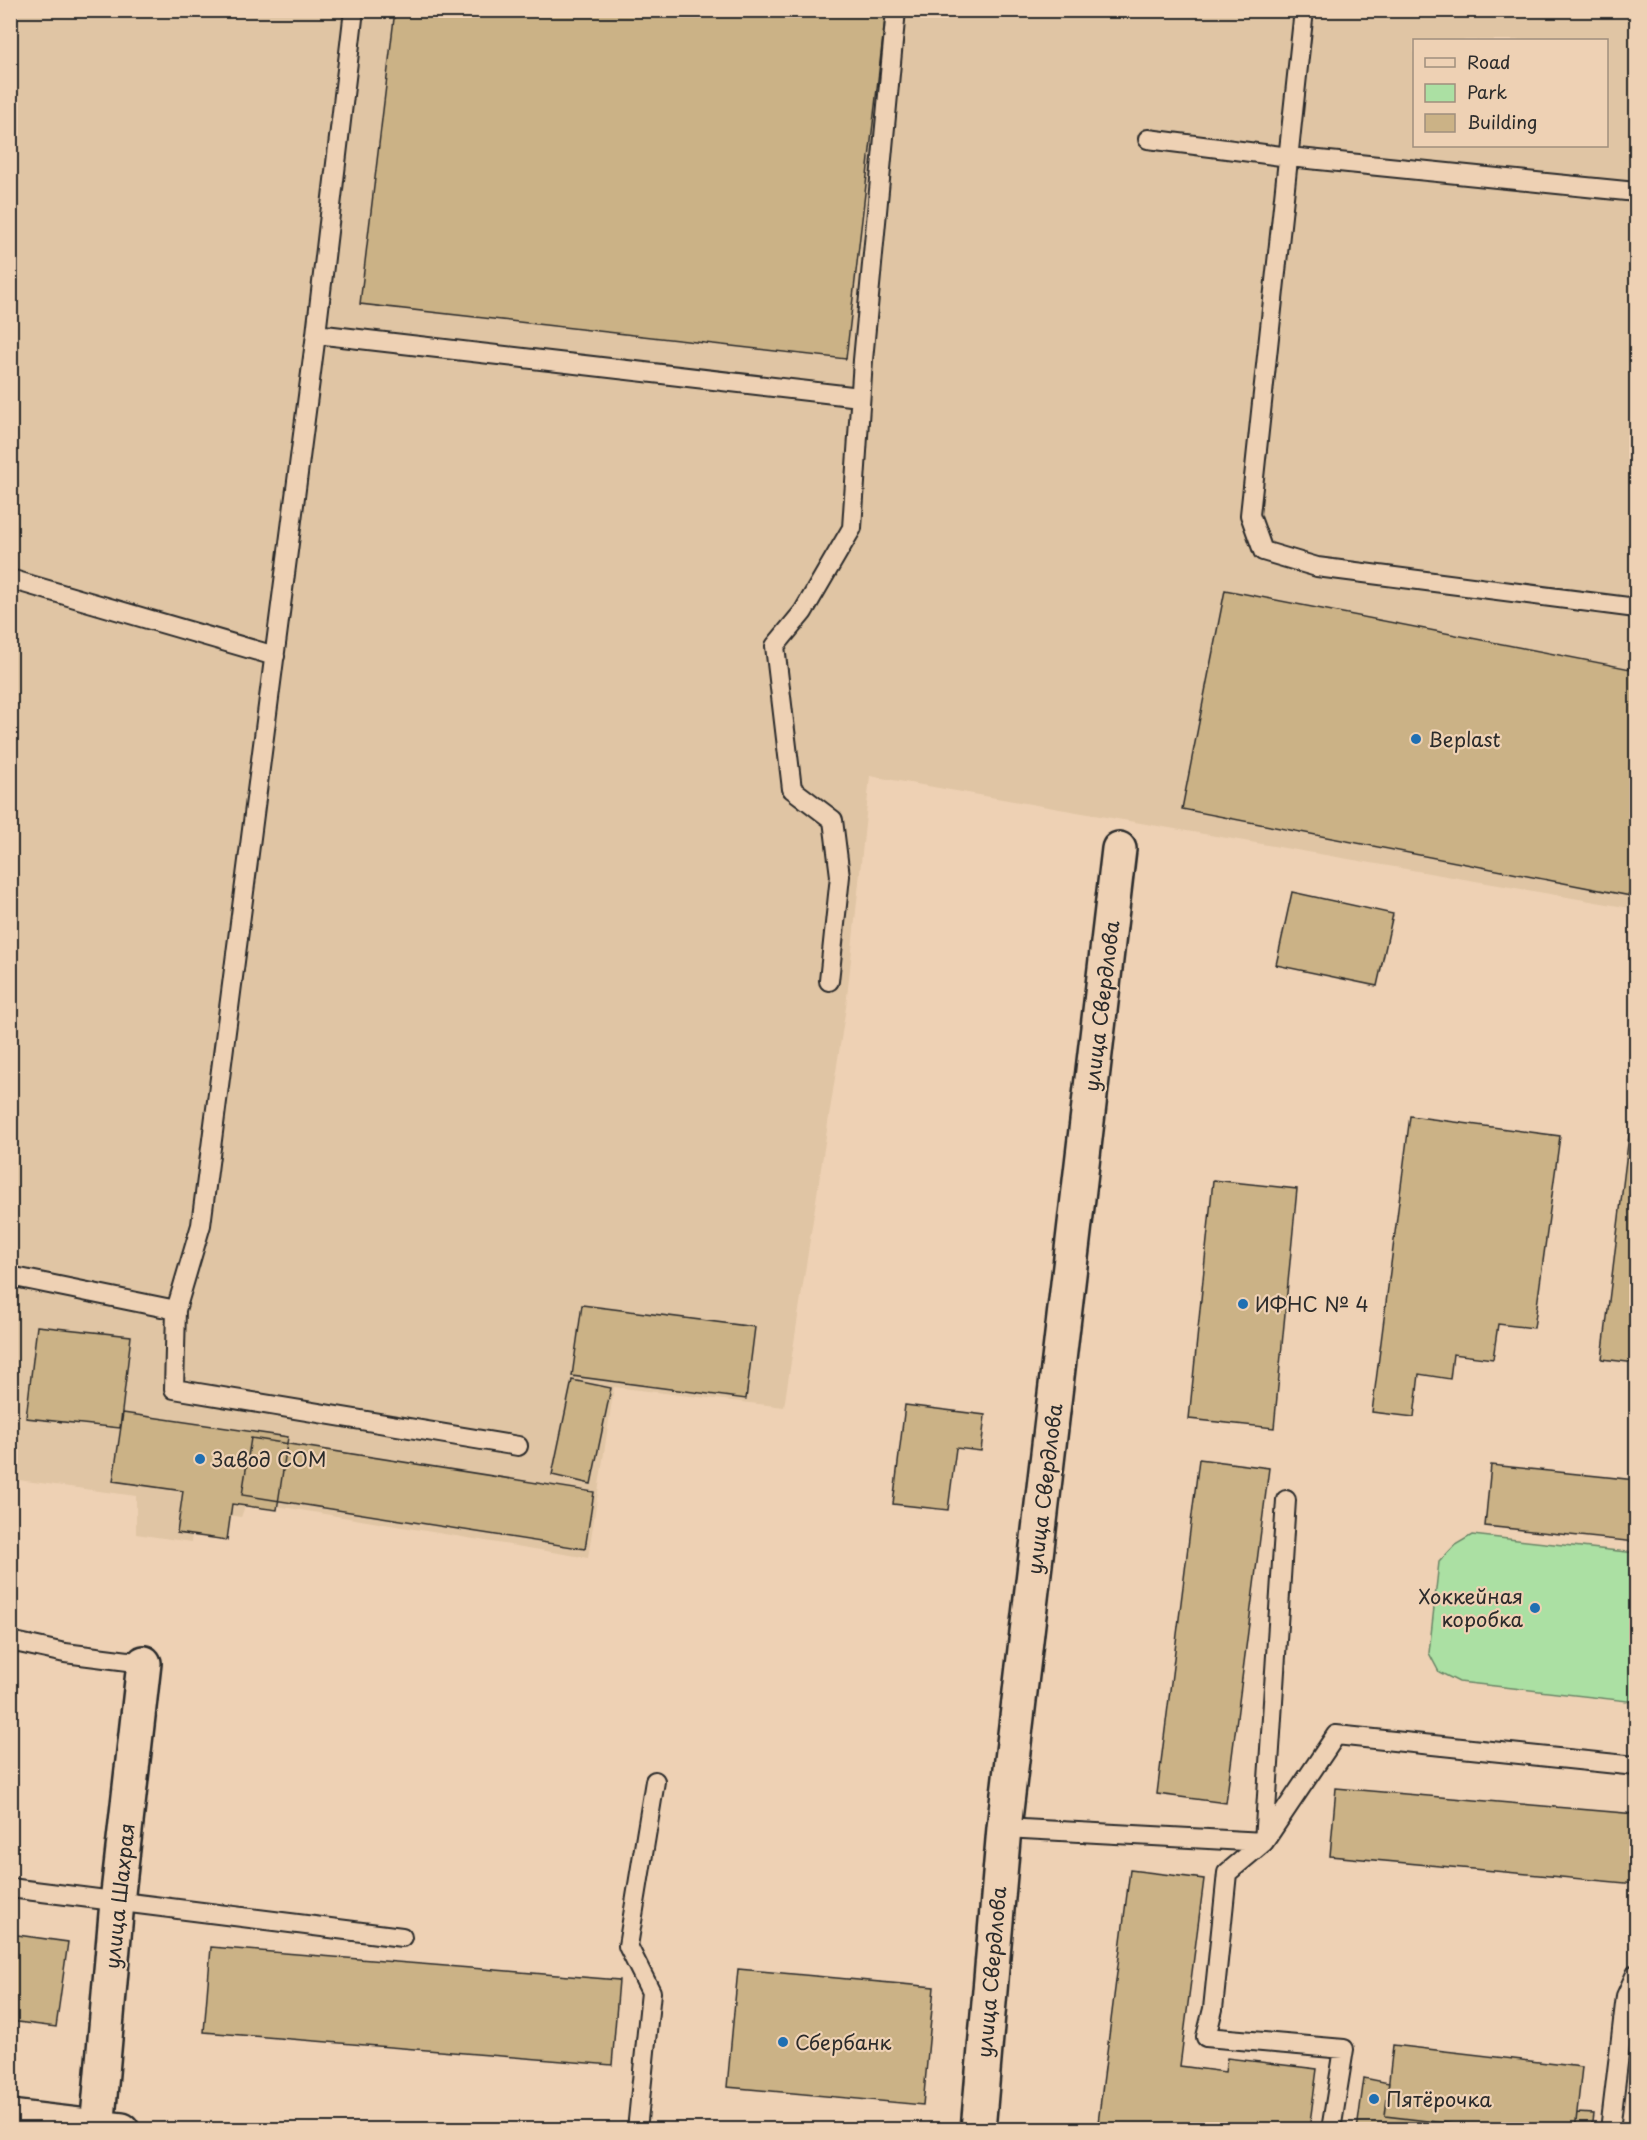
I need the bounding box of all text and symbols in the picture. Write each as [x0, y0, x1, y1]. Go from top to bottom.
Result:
legend [1413, 39, 1608, 147]
text: Road [1467, 48, 1511, 75]
text: Park [1467, 78, 1507, 105]
text: Building [1467, 108, 1537, 135]
place label: Beplast [1428, 724, 1501, 754]
marker: Beplast [1409, 732, 1423, 746]
street label: улица Свердлова [1076, 918, 1126, 1093]
place label: ИФНС № 4 [1255, 1289, 1369, 1319]
marker: ИФНС № 4 [1236, 1297, 1250, 1311]
street label: улица Свердлова [1019, 1401, 1069, 1576]
place label: Завод СОМ [212, 1444, 327, 1474]
marker: Завод СОМ [193, 1452, 207, 1466]
place label: Хоккейная коробка [1419, 1581, 1524, 1634]
marker: Хоккейная коробка [1528, 1601, 1542, 1615]
street label: улица Шахрая [96, 1822, 142, 1970]
street label: улица Свердлова [969, 1885, 1013, 2059]
place label: Сбербанк [795, 2027, 892, 2057]
marker: Сбербанк [776, 2035, 790, 2049]
place label: Пятёрочка [1386, 2084, 1492, 2114]
marker: Пятёрочка [1367, 2092, 1381, 2106]

